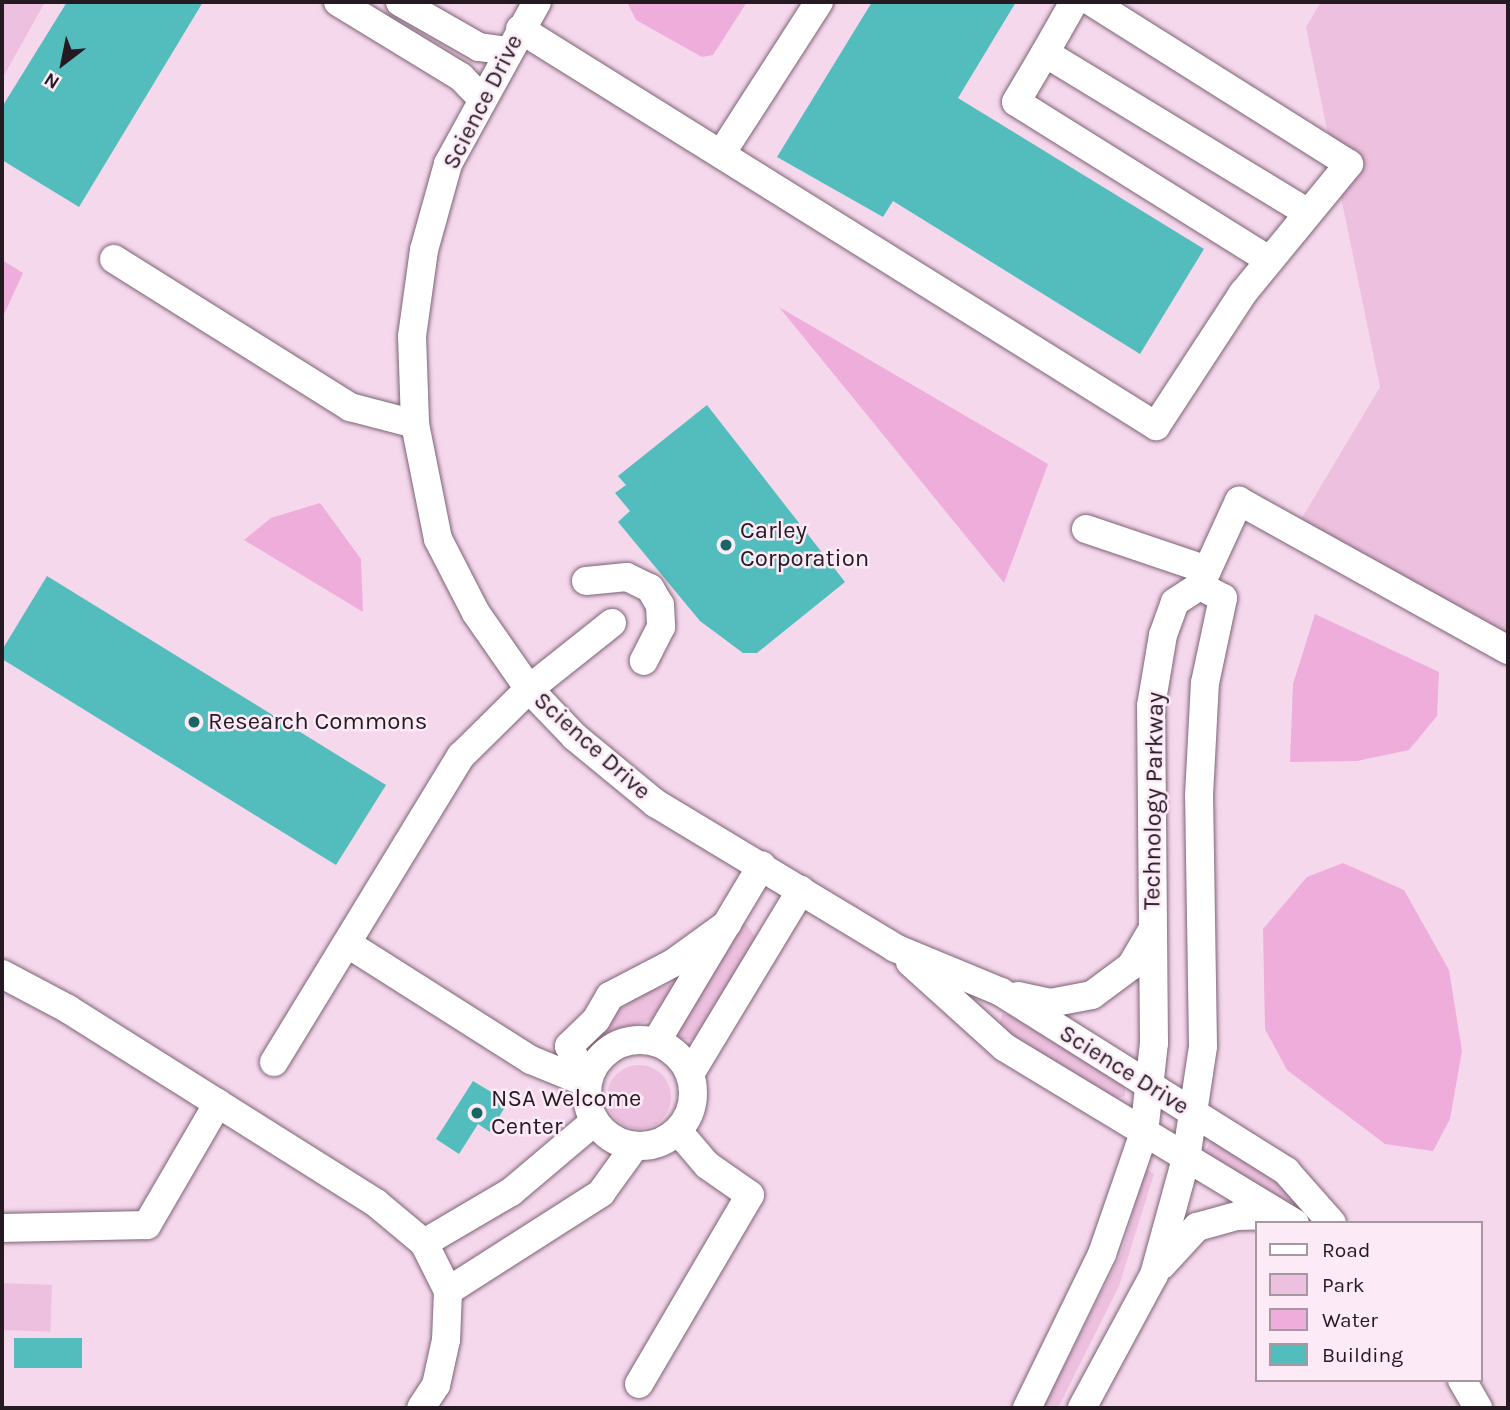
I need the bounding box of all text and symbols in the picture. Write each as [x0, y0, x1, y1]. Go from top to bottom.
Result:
north arrow [28, 28, 98, 98]
street label: Science Drive [437, 30, 529, 174]
text: N [40, 68, 63, 94]
place label: Carley Corporation [740, 517, 869, 573]
marker: Carley Corporation [718, 537, 734, 553]
street label: Science Drive [528, 686, 656, 806]
street label: Technology Parkway [1138, 692, 1170, 910]
place label: Research Commons [208, 708, 427, 736]
marker: Research Commons [186, 714, 202, 730]
street label: Science Drive [1054, 1019, 1194, 1121]
place label: NSA Welcome Center [491, 1085, 641, 1141]
marker: NSA Welcome Center [469, 1105, 485, 1121]
legend [1254, 1221, 1482, 1382]
text: Road [1322, 1238, 1370, 1262]
text: Park [1322, 1273, 1365, 1297]
text: Water [1322, 1308, 1378, 1332]
text: Building [1322, 1343, 1403, 1367]

